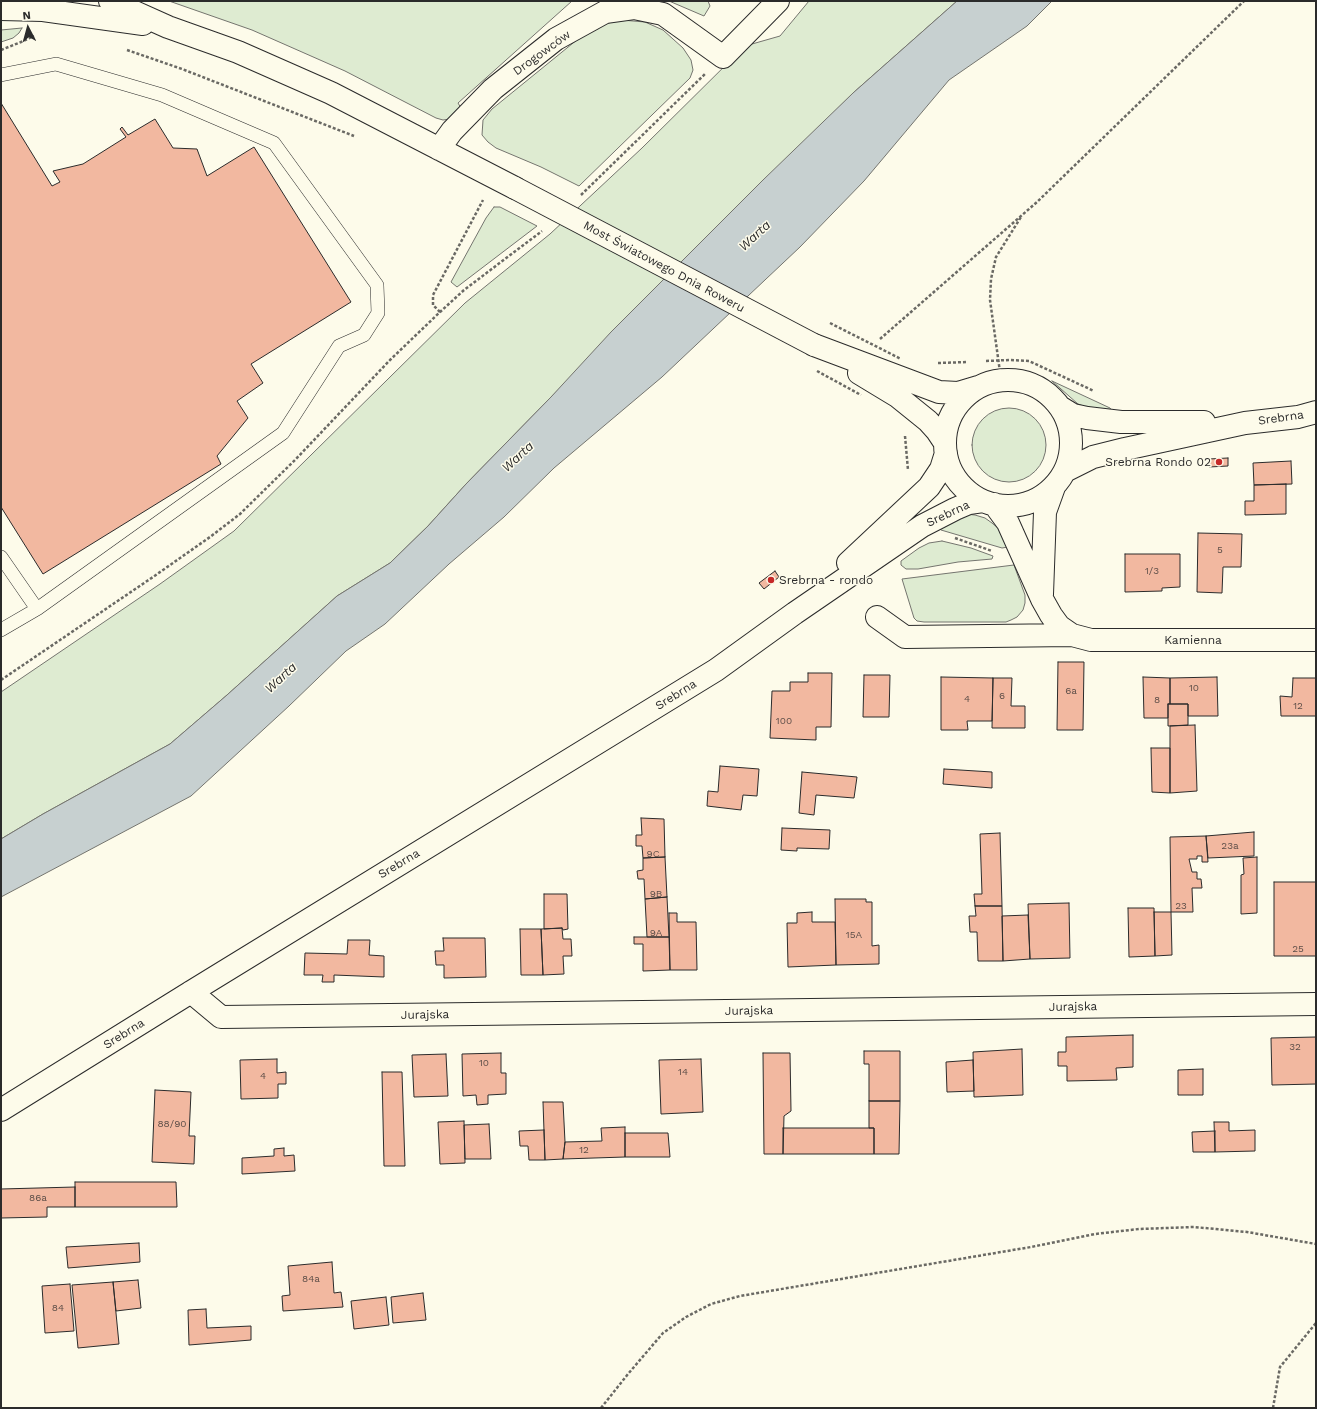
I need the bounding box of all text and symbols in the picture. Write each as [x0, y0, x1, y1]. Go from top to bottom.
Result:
north arrow [8, 8, 48, 48]
text: N [22, 9, 31, 22]
street label: Drogowców [510, 27, 574, 79]
water label: Warta [736, 217, 774, 255]
street label: Most Światowego Dnia Roweru [581, 218, 747, 316]
street label: Srebrna [1257, 408, 1305, 428]
water label: Warta [499, 438, 537, 476]
place label: Srebrna Rondo 02 [1105, 455, 1211, 469]
marker: Srebrna Rondo 02 [1214, 457, 1224, 467]
street label: Srebrna [924, 498, 972, 530]
house number: 5 [1217, 544, 1223, 556]
house number: 1/3 [1145, 565, 1159, 577]
place label: Srebrna - rondo [779, 573, 873, 587]
marker: Srebrna - rondo [766, 575, 776, 585]
street label: Kamienna [1164, 633, 1222, 647]
water label: Warta [262, 659, 300, 697]
street label: Srebrna [653, 677, 699, 713]
house number: 10 [1189, 682, 1199, 694]
house number: 6a [1065, 685, 1077, 697]
house number: 6 [999, 690, 1005, 702]
house number: 4 [964, 693, 970, 705]
house number: 8 [1154, 694, 1160, 706]
house number: 12 [1293, 700, 1303, 712]
house number: 100 [776, 715, 792, 727]
house number: 23a [1221, 840, 1239, 852]
street label: Srebrna [376, 846, 422, 882]
house number: 9C [646, 848, 660, 860]
house number: 9B [650, 888, 662, 900]
house number: 23 [1175, 900, 1187, 912]
house number: 9A [650, 927, 662, 939]
house number: 15A [846, 929, 862, 941]
house number: 25 [1292, 943, 1304, 955]
street label: Jurajska [1049, 999, 1097, 1015]
street label: Jurajska [725, 1003, 773, 1019]
street label: Jurajska [401, 1007, 449, 1023]
street label: Srebrna [101, 1016, 147, 1052]
house number: 32 [1289, 1041, 1301, 1053]
house number: 10 [479, 1057, 489, 1069]
house number: 14 [678, 1066, 688, 1078]
house number: 4 [260, 1070, 266, 1082]
house number: 88/90 [157, 1118, 187, 1130]
house number: 12 [579, 1144, 589, 1156]
house number: 86a [29, 1192, 47, 1204]
house number: 84a [302, 1273, 320, 1285]
house number: 84 [52, 1302, 64, 1314]

